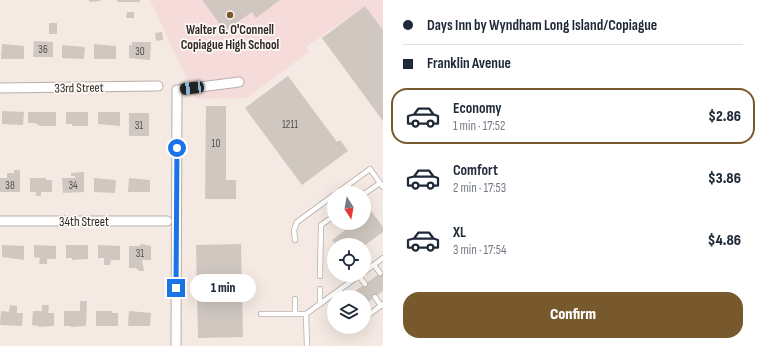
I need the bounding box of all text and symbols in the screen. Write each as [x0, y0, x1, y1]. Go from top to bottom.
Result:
marker: Walter G. O'Connell Copiague High School [225, 10, 235, 20]
text: Days Inn by Wyndham Long Island/Copiague [427, 16, 657, 35]
place label: Walter G. O'Connell Copiague High School [181, 22, 280, 53]
house number: 36 [38, 43, 48, 56]
house number: 30 [135, 45, 145, 58]
text: Franklin Avenue [427, 54, 511, 73]
street label: 33rd Street [54, 80, 104, 96]
car [179, 81, 205, 95]
icon: car [405, 98, 441, 134]
text: Economy [453, 99, 502, 118]
text: $2.86 [708, 107, 741, 126]
house number: 1211 [282, 118, 298, 131]
text: 1 min · 17:52 [453, 118, 505, 134]
house number: 31 [135, 119, 143, 132]
house number: 10 [212, 137, 220, 150]
route start [168, 139, 186, 157]
icon: car [405, 160, 441, 196]
text: Comfort [453, 161, 498, 180]
text: $3.86 [708, 169, 741, 188]
house number: 38 [5, 179, 15, 192]
house number: 34 [68, 179, 78, 192]
text: 2 min · 17:53 [453, 180, 506, 196]
north arrow [327, 186, 371, 230]
map controls [327, 186, 371, 334]
street label: 34th Street [59, 214, 109, 230]
icon: car [405, 222, 441, 258]
text: XL [453, 223, 466, 242]
text: $4.86 [708, 231, 741, 250]
button: locate [327, 238, 371, 282]
text: 3 min · 17:54 [453, 242, 506, 258]
house number: 31 [136, 247, 144, 260]
callout: 1 min [190, 274, 256, 302]
route end [167, 279, 185, 297]
text: 1 min [211, 280, 235, 296]
button: layers [327, 290, 371, 334]
button: Confirm [403, 292, 743, 338]

